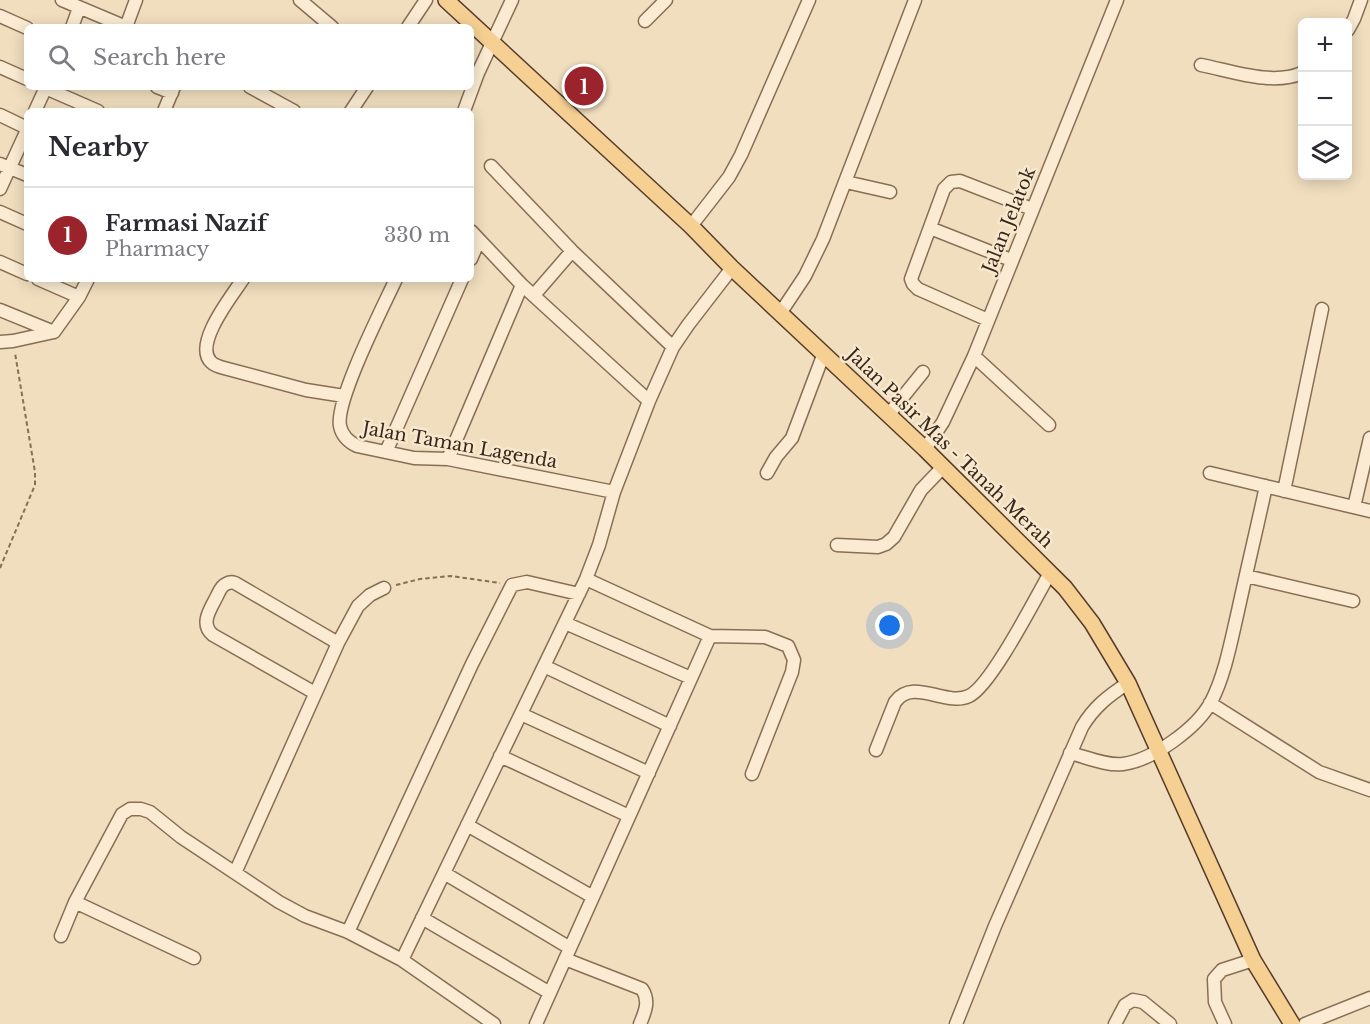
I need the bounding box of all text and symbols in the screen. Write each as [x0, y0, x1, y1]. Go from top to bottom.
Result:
map controls [1298, 18, 1352, 180]
button: + [1298, 18, 1352, 72]
search box [24, 24, 474, 90]
icon: search [45, 41, 78, 74]
text: Search here [93, 44, 226, 71]
pin: 1 [564, 64, 604, 109]
button: − [1298, 72, 1352, 126]
button: layers [1298, 126, 1352, 180]
text: Nearby [48, 131, 149, 163]
street label: Jalan Jelatok [977, 164, 1040, 278]
text: Farmasi Nazif [105, 210, 267, 237]
text: 1 [63, 223, 72, 247]
text: 330 m [384, 223, 450, 247]
text: Pharmacy [105, 237, 209, 261]
street label: Jalan Pasir Mas - Tanah Merah [841, 342, 1058, 553]
street label: Jalan Taman Lagenda [359, 417, 559, 473]
your location [875, 611, 904, 640]

